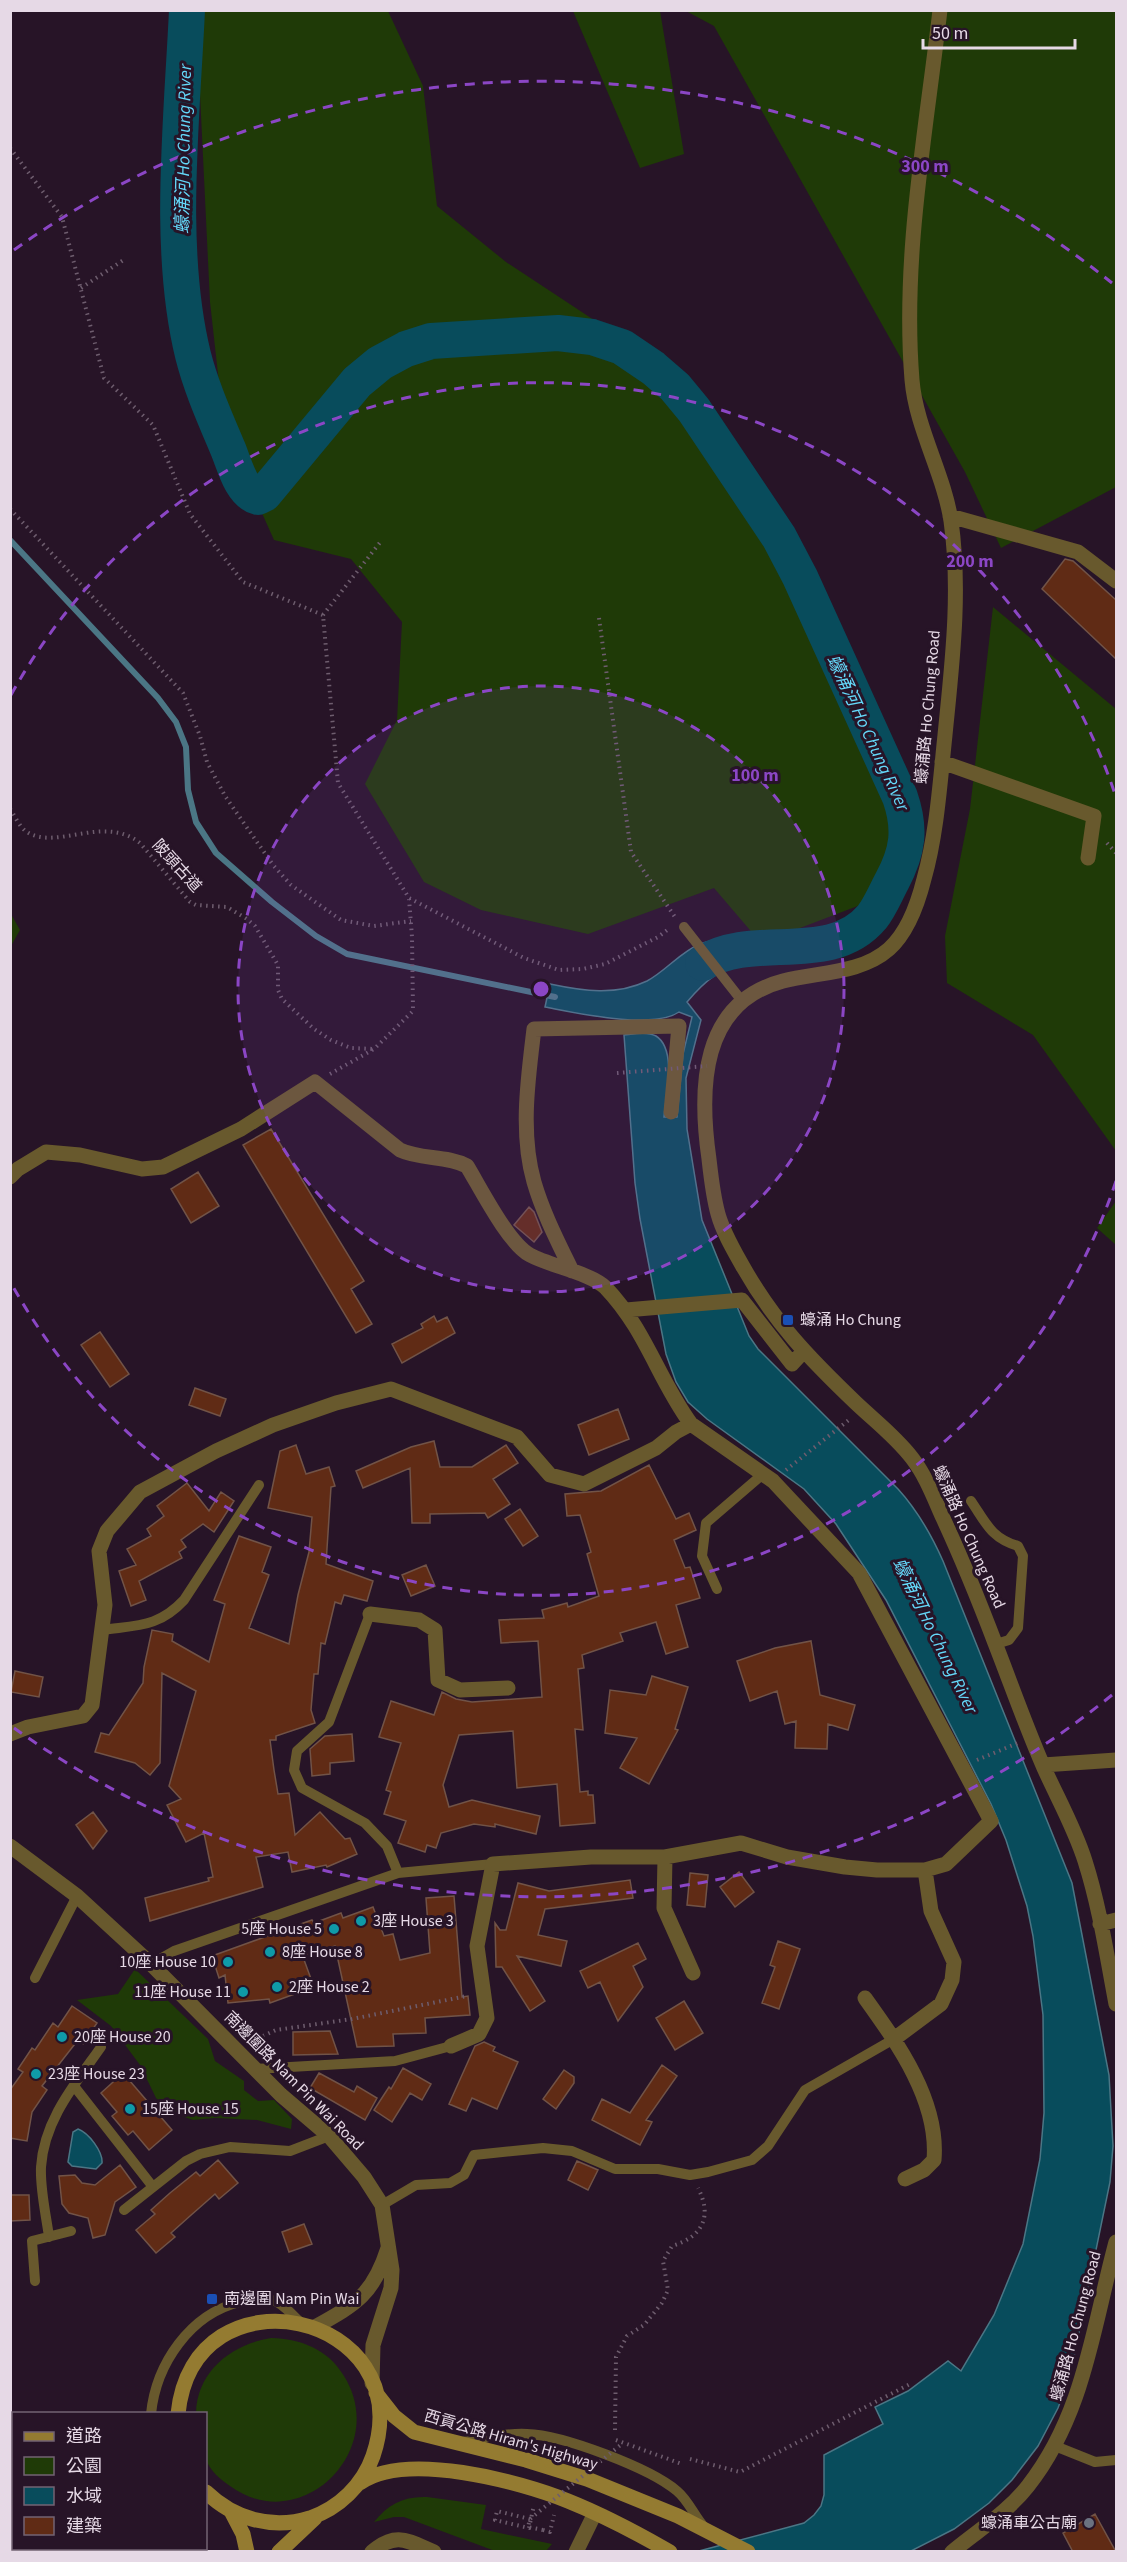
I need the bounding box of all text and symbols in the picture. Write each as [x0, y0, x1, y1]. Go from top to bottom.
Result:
scale bar [923, 12, 1074, 50]
text: 50 m [932, 21, 968, 46]
water label: 蠔涌河 Ho Chung River [170, 63, 198, 234]
text: 300 m [901, 154, 949, 179]
text: 200 m [946, 549, 994, 574]
street label: 蠔涌路 Ho Chung Road [910, 629, 946, 785]
water label: 蠔涌河 Ho Chung River [821, 651, 916, 816]
text: 100 m [731, 763, 779, 788]
street label: 陂頭古道 [147, 835, 207, 897]
centre of rings [531, 979, 551, 999]
place label: 蠔涌 Ho Chung [800, 1309, 901, 1331]
marker: 蠔涌 Ho Chung [781, 1313, 795, 1327]
street label: 蠔涌路 Ho Chung Road [928, 1462, 1010, 1612]
water label: 蠔涌河 Ho Chung River [887, 1554, 984, 1719]
place label: 3座 House 3 [373, 1910, 454, 1932]
marker: 3座 House 3 [354, 1914, 368, 1928]
place label: 5座 House 5 [241, 1918, 322, 1940]
marker: 5座 House 5 [327, 1922, 341, 1936]
place label: 8座 House 8 [282, 1941, 363, 1963]
marker: 8座 House 8 [263, 1945, 277, 1959]
place label: 10座 House 10 [119, 1951, 216, 1973]
marker: 10座 House 10 [221, 1955, 235, 1969]
place label: 2座 House 2 [289, 1976, 370, 1998]
marker: 2座 House 2 [270, 1980, 284, 1994]
place label: 11座 House 11 [134, 1981, 231, 2003]
marker: 11座 House 11 [236, 1985, 250, 1999]
street label: 南邊圍路 Nam Pin Wai Road [219, 2006, 369, 2156]
place label: 20座 House 20 [74, 2026, 171, 2048]
marker: 20座 House 20 [55, 2030, 69, 2044]
place label: 23座 House 23 [48, 2063, 145, 2085]
marker: 23座 House 23 [29, 2067, 43, 2081]
place label: 15座 House 15 [142, 2098, 239, 2120]
marker: 15座 House 15 [123, 2102, 137, 2116]
street label: 蠔涌路 Ho Chung Road [1045, 2249, 1107, 2403]
place label: 南邊圍 Nam Pin Wai [224, 2288, 359, 2310]
marker: 南邊圍 Nam Pin Wai [205, 2292, 219, 2306]
street label: 西貢公路 Hiram's Highway [422, 2405, 601, 2475]
legend [12, 2412, 207, 2550]
text: 道路 [66, 2424, 102, 2449]
text: 公園 [66, 2454, 102, 2479]
text: 水域 [66, 2484, 102, 2509]
place label: 蠔涌車公古廟 [981, 2512, 1077, 2534]
text: 建築 [66, 2514, 102, 2539]
marker: 蠔涌車公古廟 [1082, 2516, 1096, 2530]

